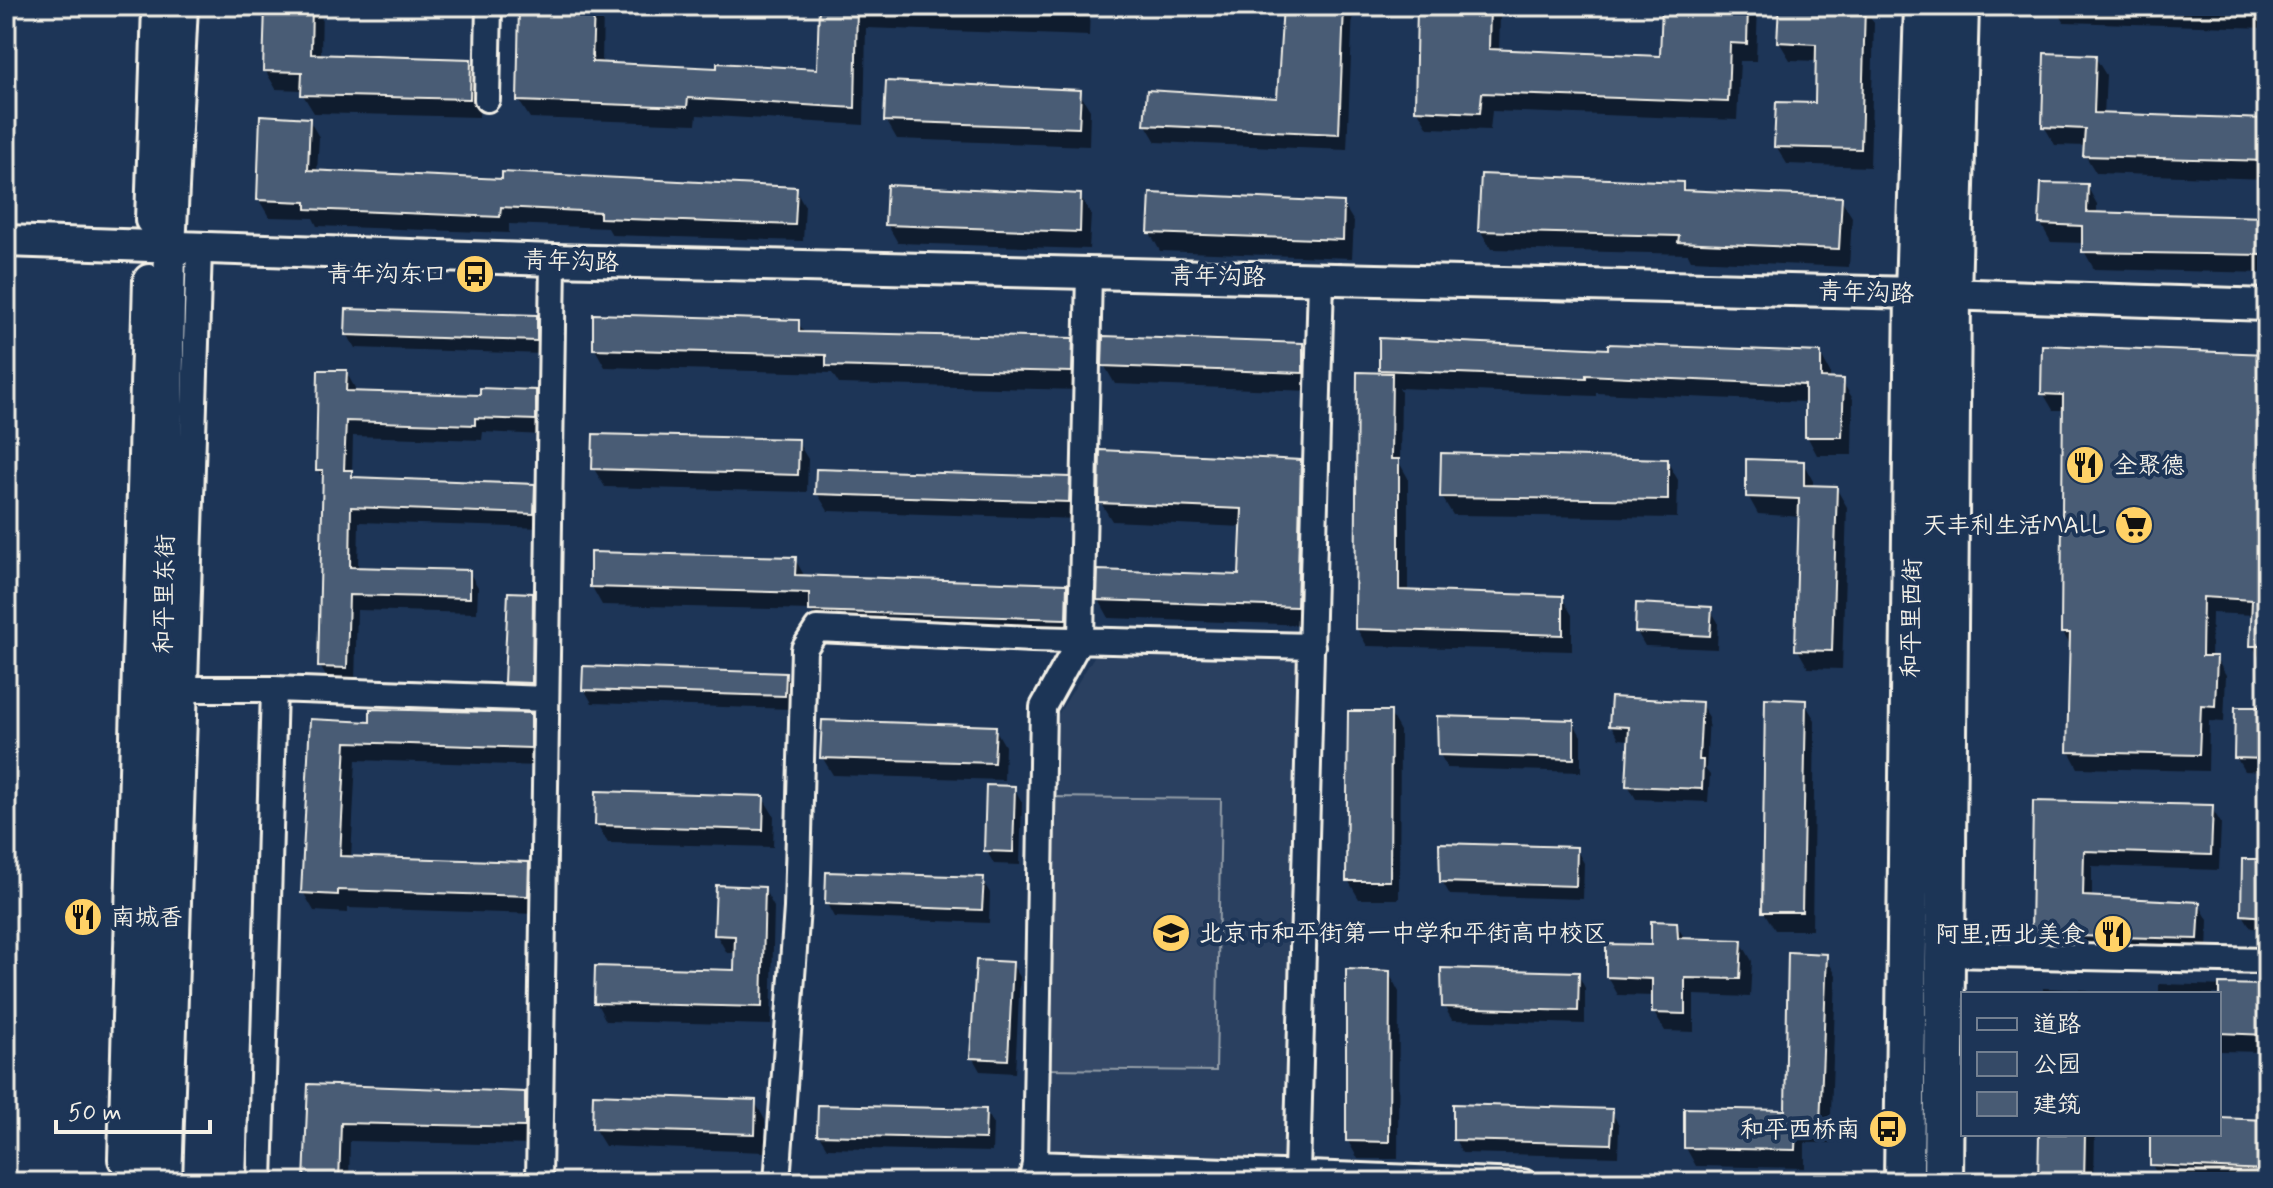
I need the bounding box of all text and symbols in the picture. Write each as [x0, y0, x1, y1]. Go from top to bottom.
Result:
street label: 青年沟路 [522, 245, 619, 280]
bus stop icon: 青年沟东口 [454, 253, 496, 295]
place label: 青年沟东口 [327, 260, 447, 291]
street label: 青年沟路 [1170, 261, 1266, 294]
street label: 青年沟路 [1817, 276, 1914, 311]
restaurant icon: 全聚德 [2064, 444, 2106, 486]
place label: 全聚德 [2113, 451, 2185, 482]
supermarket icon: 天丰利生活MALL [2113, 504, 2155, 546]
place label: 天丰利生活MALL [1922, 511, 2106, 542]
street label: 和平里东街 [149, 534, 182, 654]
street label: 和平里西街 [1896, 558, 1929, 678]
restaurant icon: 南城香 [62, 896, 104, 938]
place label: 南城香 [111, 903, 183, 934]
school or university icon: 北京市和平街第一中学和平街高中校区 [1150, 912, 1192, 954]
restaurant icon: 阿里·西北美食 [2092, 913, 2134, 955]
place label: 北京市和平街第一中学和平街高中校区 [1199, 919, 1607, 950]
place label: 阿里·西北美食 [1936, 920, 2085, 951]
legend [1961, 992, 2221, 1136]
text: 道路 [2033, 1010, 2081, 1041]
text: 公园 [2033, 1050, 2081, 1081]
scale bar [56, 1084, 210, 1134]
text: 建筑 [2033, 1090, 2081, 1121]
text: 50 m [68, 1098, 122, 1129]
bus stop icon: 和平西桥南 [1867, 1108, 1909, 1150]
place label: 和平西桥南 [1740, 1115, 1860, 1146]

